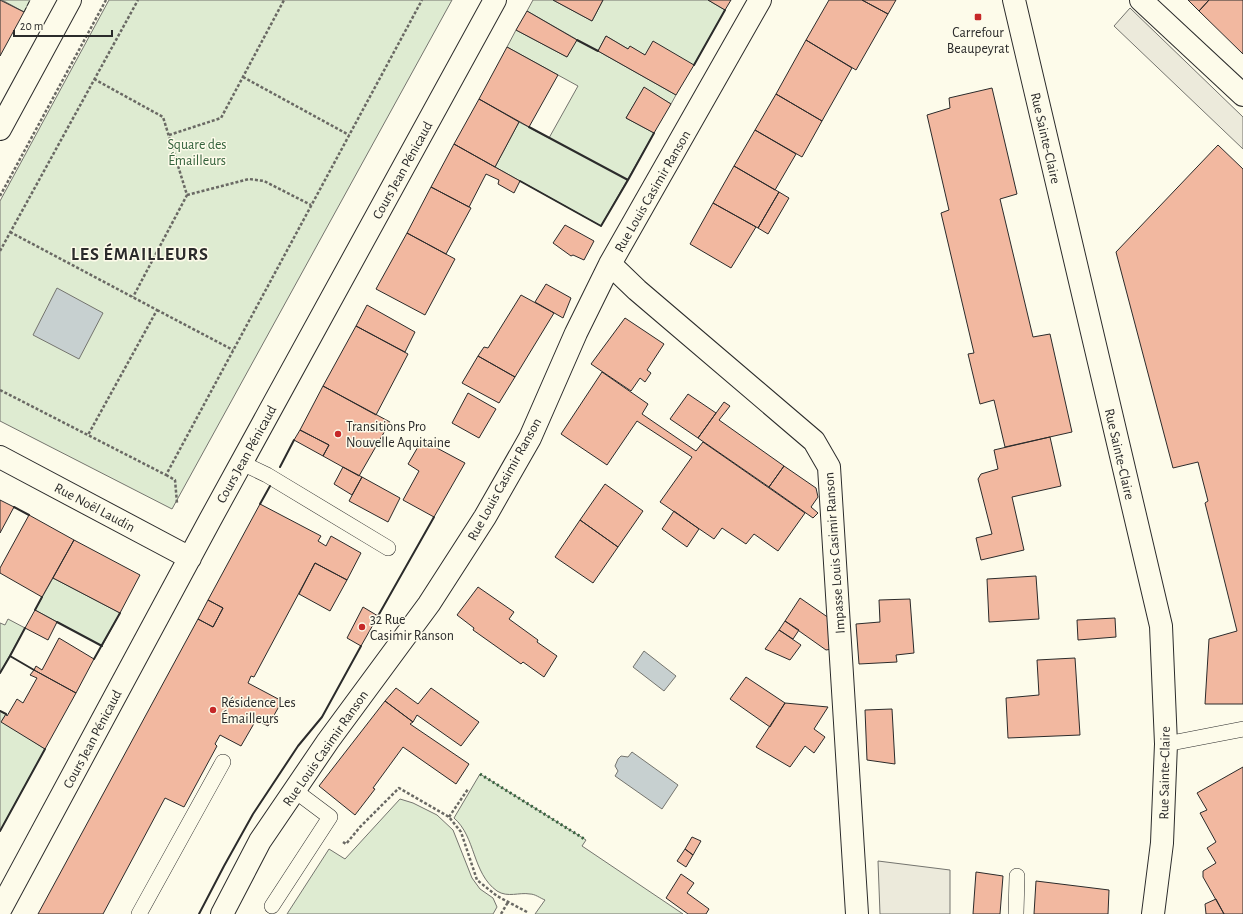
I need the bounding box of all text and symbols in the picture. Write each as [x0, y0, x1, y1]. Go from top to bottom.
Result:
scale bar [14, 12, 112, 38]
marker: Carrefour Beaupeyrat [973, 12, 983, 22]
text: 20 m [20, 20, 43, 32]
place label: Carrefour Beaupeyrat [947, 26, 1010, 56]
street label: Rue Sainte-Claire [1028, 91, 1062, 185]
street label: Cours Jean Pénicaud [370, 119, 435, 222]
street label: Rue Louis Casimir Ranson [612, 128, 693, 255]
park label: Square des Émailleurs [167, 138, 227, 168]
district label: LES ÉMAILLEURS [71, 243, 209, 264]
street label: Cours Jean Pénicaud [214, 403, 279, 506]
street label: Rue Sainte-Claire [1102, 407, 1136, 501]
street label: Rue Louis Casimir Ranson [465, 416, 544, 543]
place label: Transitions Pro Nouvelle Aquitaine [346, 420, 450, 450]
marker: Transitions Pro Nouvelle Aquitaine [333, 429, 343, 439]
street label: Impasse Louis Casimir Ranson [822, 472, 848, 634]
street label: Rue Noël Laudin [52, 481, 137, 535]
place label: 32 Rue Casimir Ranson [370, 613, 454, 643]
marker: 32 Rue Casimir Ranson [357, 622, 367, 632]
street label: Cours Jean Pénicaud [61, 688, 125, 791]
street label: Rue Louis Casimir Ranson [281, 688, 371, 809]
place label: Résidence Les Émailleurs [221, 696, 296, 726]
marker: Résidence Les Émailleurs [208, 705, 218, 715]
street label: Rue Sainte-Claire [1157, 726, 1173, 820]

